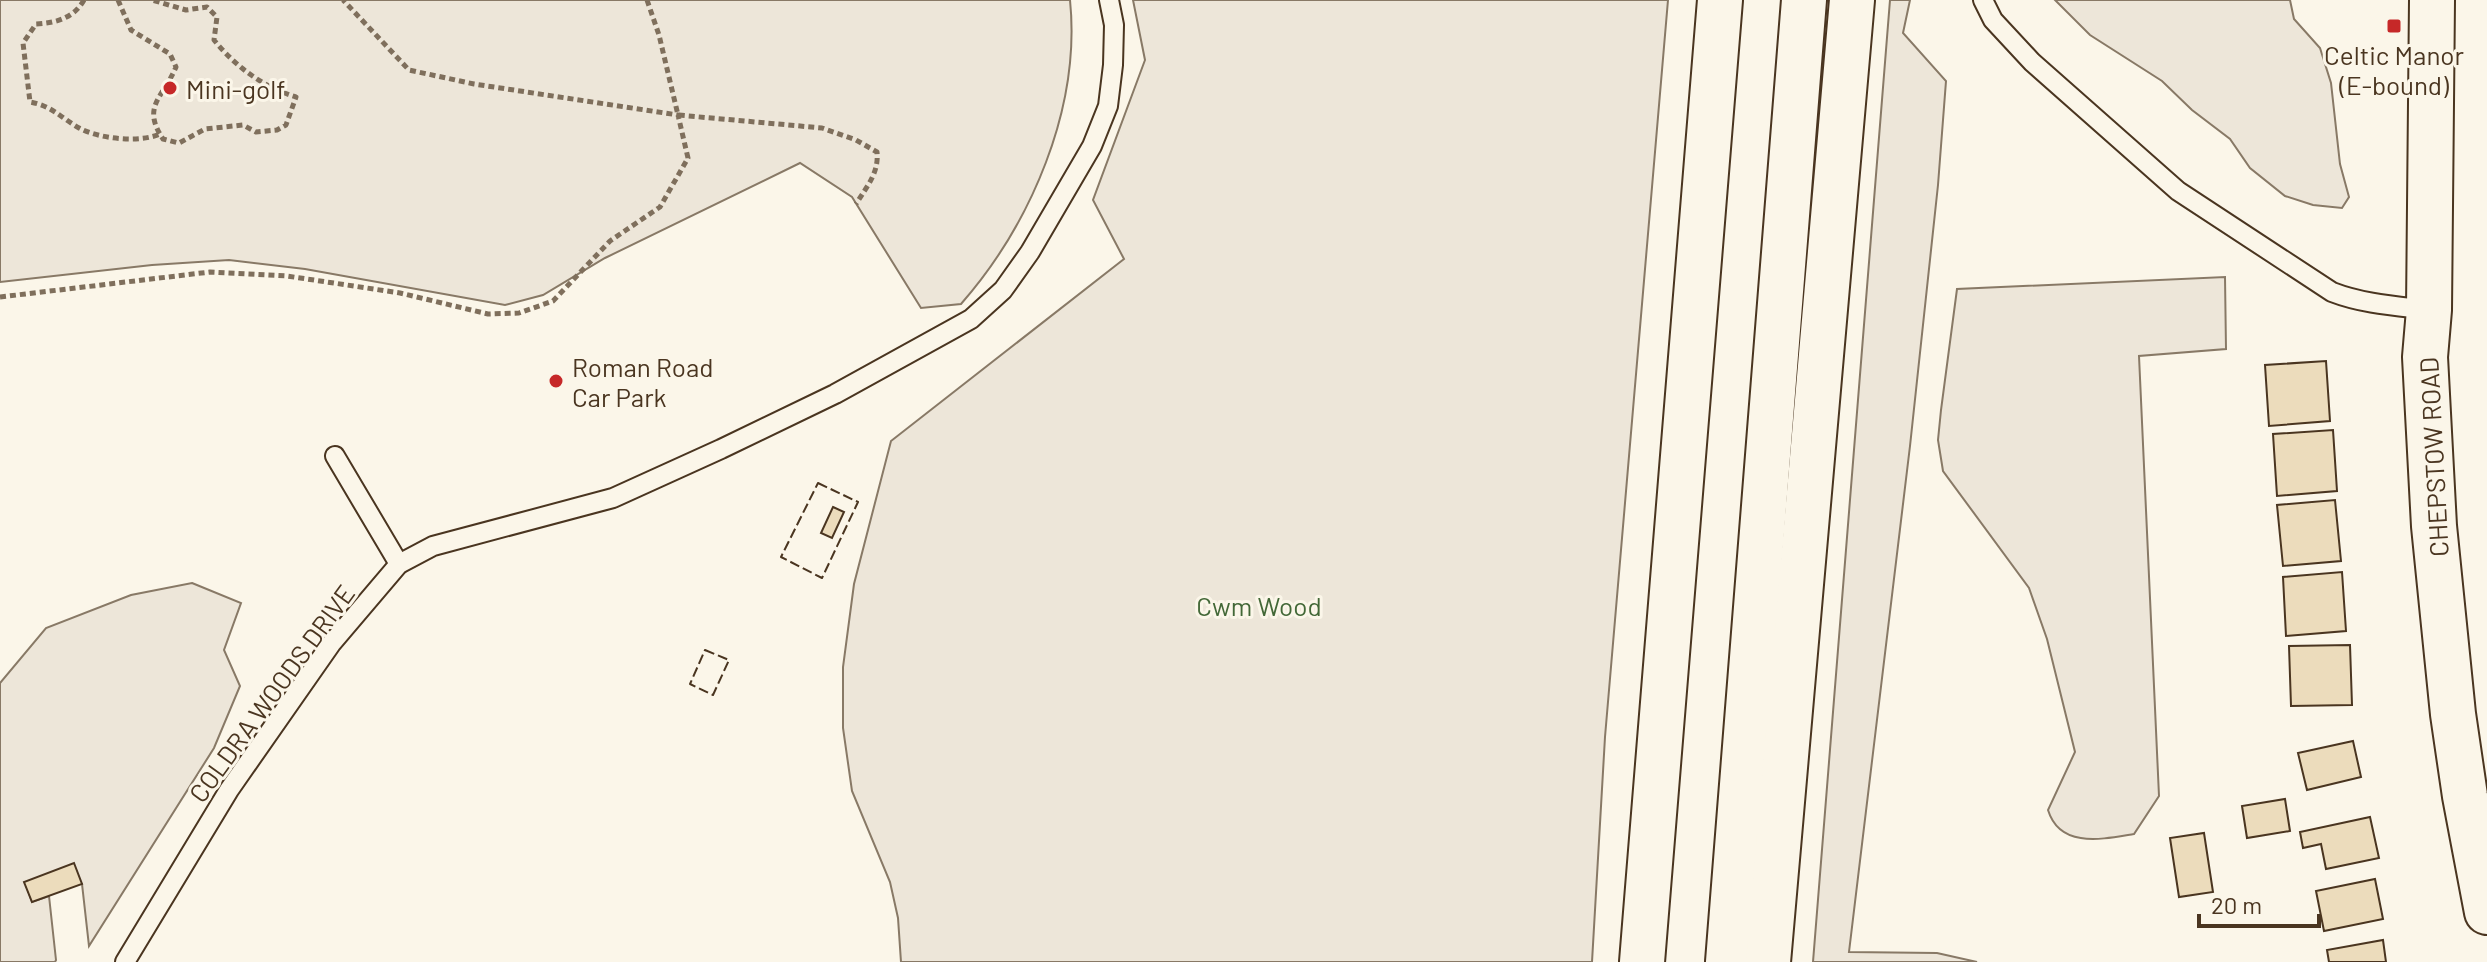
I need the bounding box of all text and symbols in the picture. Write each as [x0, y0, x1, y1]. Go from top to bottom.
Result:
marker: Celtic Manor (E-bound) [2385, 17, 2403, 35]
place label: Celtic Manor (E-bound) [2324, 39, 2464, 100]
place label: Mini-golf [186, 73, 285, 104]
marker: Mini-golf [161, 79, 179, 97]
place label: Roman Road Car Park [572, 351, 714, 412]
street label: CHEPSTOW ROAD [2412, 356, 2454, 558]
marker: Roman Road Car Park [547, 372, 565, 390]
street label: COLDRA WOODS DRIVE [182, 578, 360, 808]
park label: Cwm Wood [1196, 590, 1322, 621]
scale bar [2199, 878, 2319, 928]
text: 20 m [2211, 890, 2262, 919]

